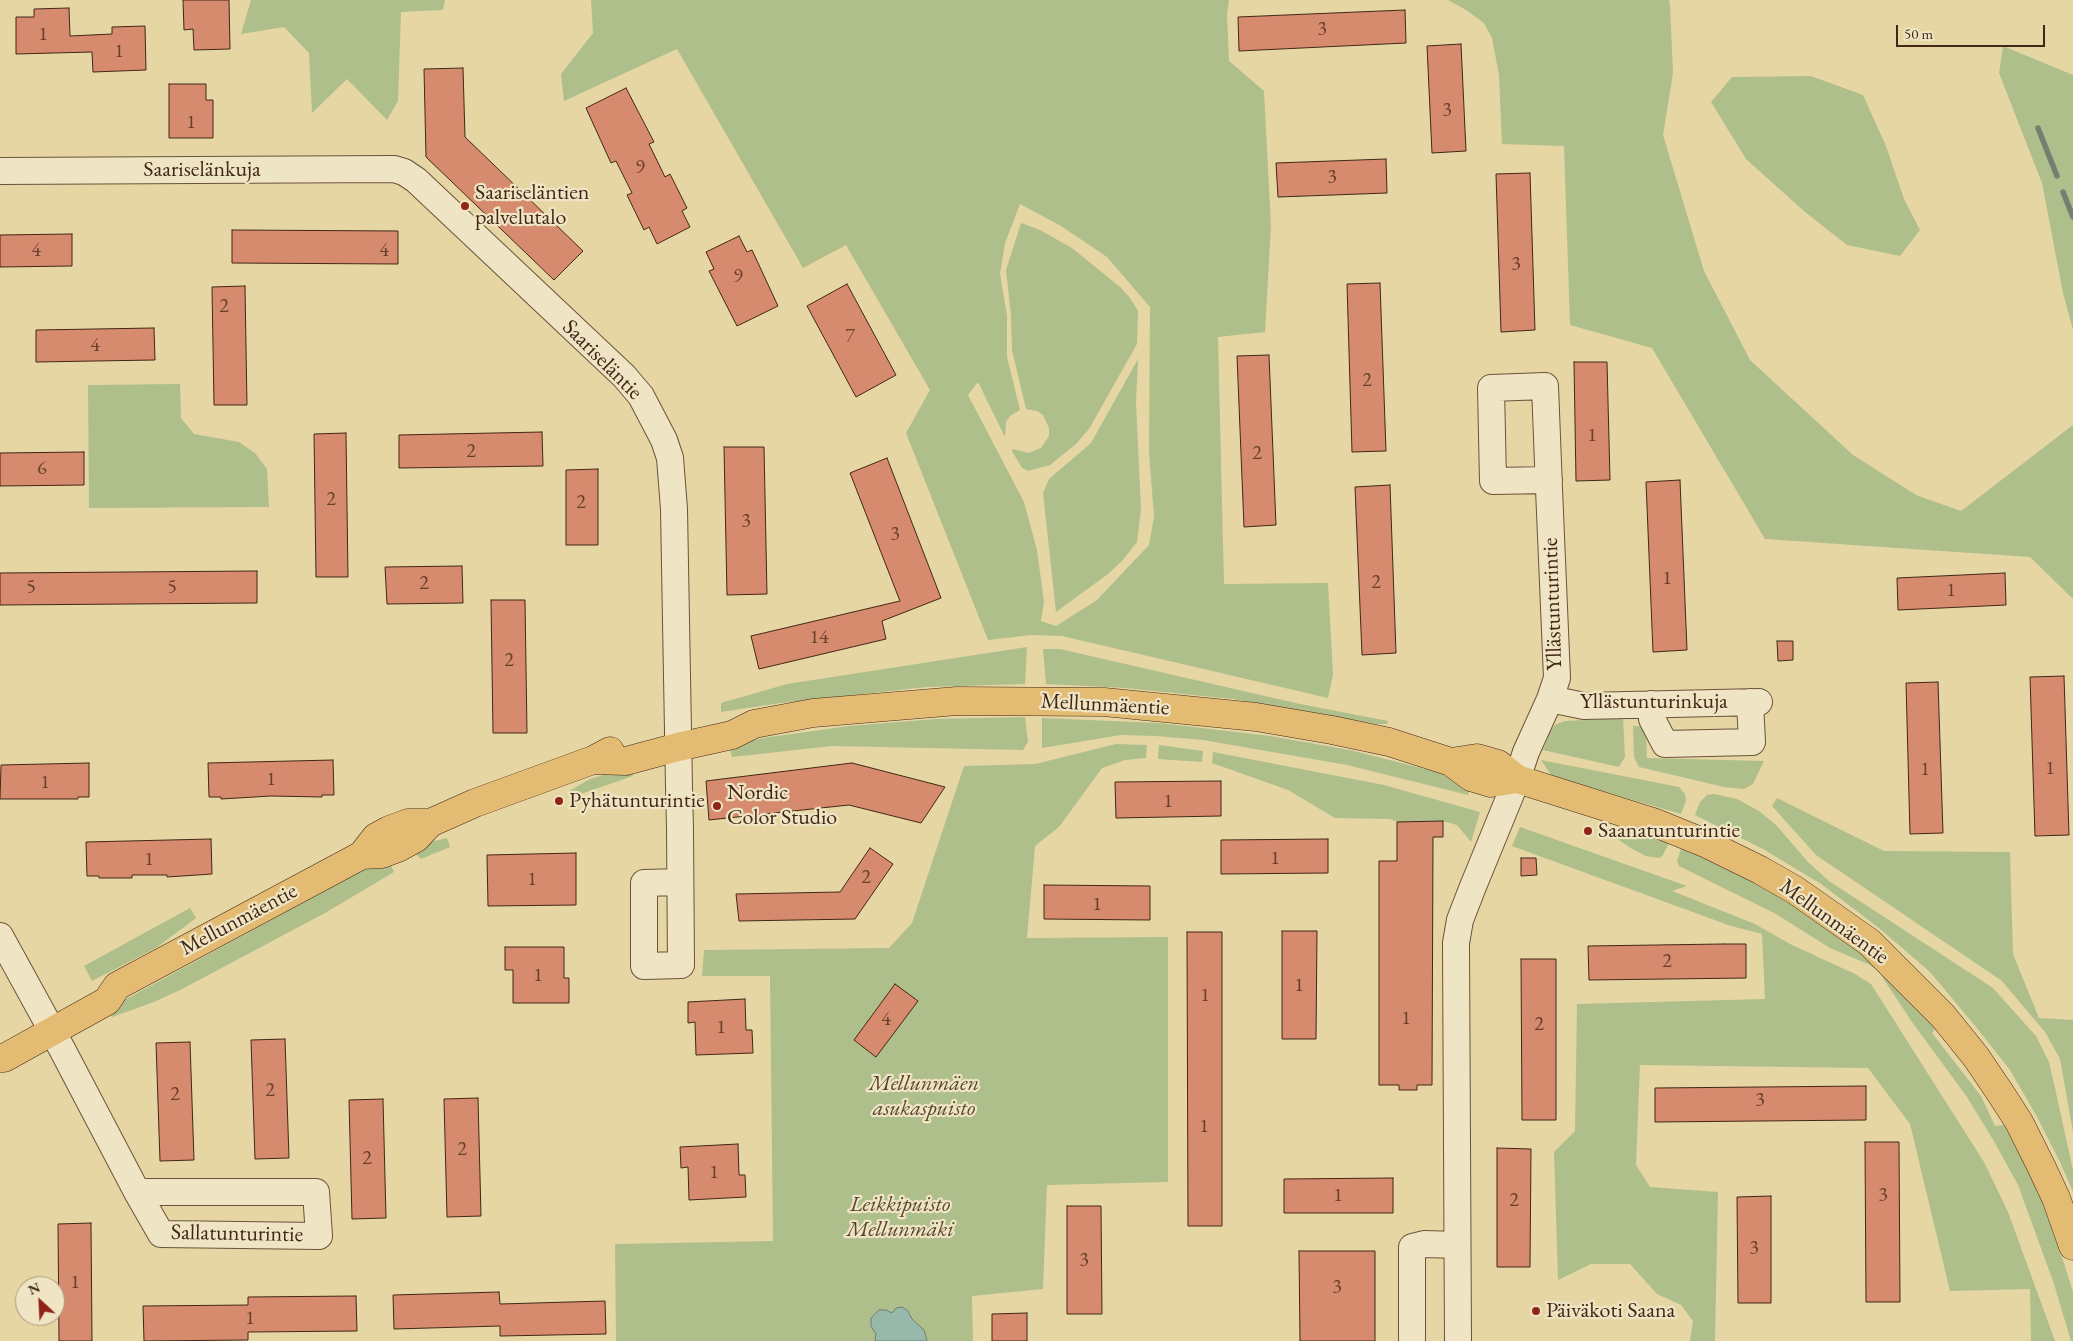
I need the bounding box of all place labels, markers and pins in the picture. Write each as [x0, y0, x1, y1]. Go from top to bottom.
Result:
place label: Saariseläntien palvelutalo [475, 180, 589, 232]
marker: Saariseläntien palvelutalo [459, 200, 471, 212]
place label: Nordic Color Studio [727, 780, 837, 831]
place label: Pyhätunturintie [569, 788, 705, 814]
marker: Pyhätunturintie [553, 795, 565, 807]
marker: Nordic Color Studio [711, 800, 723, 812]
place label: Saanatunturintie [1598, 818, 1740, 844]
marker: Saanatunturintie [1582, 825, 1594, 837]
place label: Päiväkoti Saana [1546, 1298, 1675, 1324]
marker: Päiväkoti Saana [1530, 1305, 1542, 1317]

